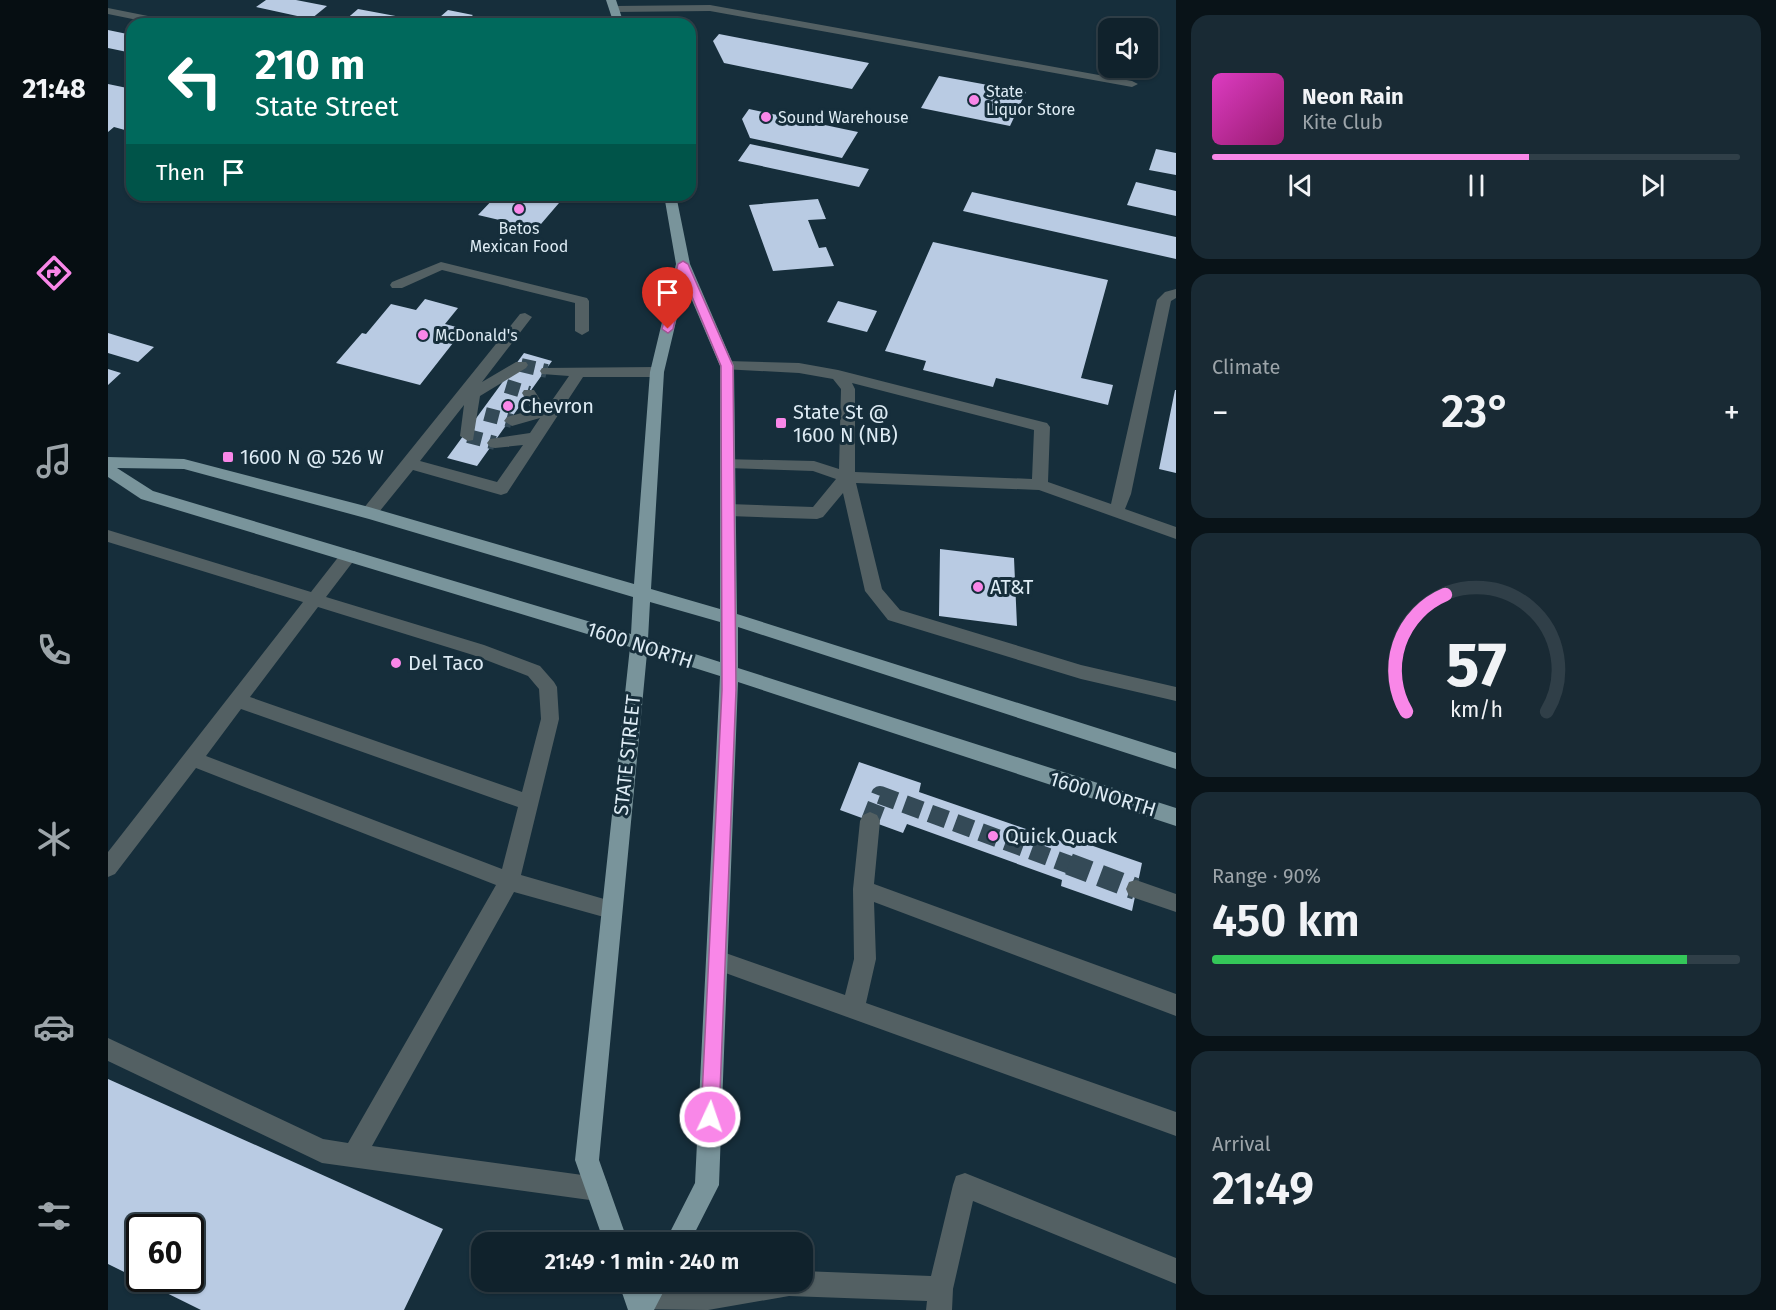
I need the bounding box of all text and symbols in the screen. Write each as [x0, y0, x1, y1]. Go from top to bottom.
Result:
map controls [1098, 18, 1158, 78]
button: sound [1098, 18, 1158, 78]
text: 210 m [255, 40, 365, 90]
icon: left [156, 42, 234, 120]
text: 21:48 [22, 73, 86, 105]
place label: State Liquor Store [986, 82, 1075, 119]
text: Neon Rain [1302, 83, 1404, 110]
text: State Street [255, 91, 398, 123]
marker: State Liquor Store [967, 93, 981, 107]
place label: Sound Warehouse [778, 108, 909, 127]
marker: Sound Warehouse [759, 110, 773, 124]
text: Kite Club [1302, 110, 1383, 134]
icon: arrive [217, 156, 250, 189]
text: Then [156, 159, 205, 186]
icon: previous [1284, 169, 1317, 202]
icon: pause [1460, 169, 1493, 202]
icon: next [1636, 169, 1669, 202]
marker: Betos Mexican Food [512, 202, 526, 216]
place label: Betos Mexican Food [470, 219, 568, 256]
icon: directions [33, 252, 75, 294]
pin [642, 267, 693, 329]
icon: arrive [651, 276, 684, 309]
place label: McDonald's [435, 326, 518, 345]
marker: McDonald's [416, 328, 430, 342]
text: Climate [1212, 355, 1280, 379]
text: 23° [1441, 385, 1511, 439]
text: − [1212, 393, 1229, 433]
text: + [1724, 393, 1740, 433]
place label: Chevron [520, 394, 594, 418]
marker: Chevron [501, 399, 515, 413]
place label: State St @ 1600 N (NB) [793, 400, 898, 447]
marker: State St @ 1600 N (NB) [774, 416, 788, 430]
icon: music [33, 440, 75, 482]
place label: 1600 N @ 526 W [240, 445, 384, 469]
marker: 1600 N @ 526 W [221, 450, 235, 464]
place label: AT&T [990, 575, 1034, 599]
marker: AT&T [971, 580, 985, 594]
street label: 1600 NORTH [584, 617, 696, 673]
text: 57 [1446, 628, 1506, 703]
icon: phone [33, 629, 75, 671]
place label: Del Taco [408, 651, 484, 675]
marker: Del Taco [389, 656, 403, 670]
street label: STATE STREET [609, 693, 645, 817]
text: km/h [1449, 697, 1503, 723]
street label: 1600 NORTH [1047, 766, 1159, 822]
icon: climate [33, 818, 75, 860]
place label: Quick Quack [1005, 824, 1118, 848]
marker: Quick Quack [986, 829, 1000, 843]
text: Range · 90% [1212, 864, 1321, 888]
text: 450 km [1212, 894, 1360, 948]
icon: car [33, 1006, 75, 1048]
position arrow [678, 1085, 742, 1149]
text: Arrival [1212, 1132, 1271, 1156]
text: 21:49 [1212, 1162, 1314, 1216]
icon: filters [33, 1195, 75, 1237]
speed limit sign: 60 [126, 1214, 204, 1292]
text: 21:49 · 1 min · 240 m [545, 1248, 739, 1275]

